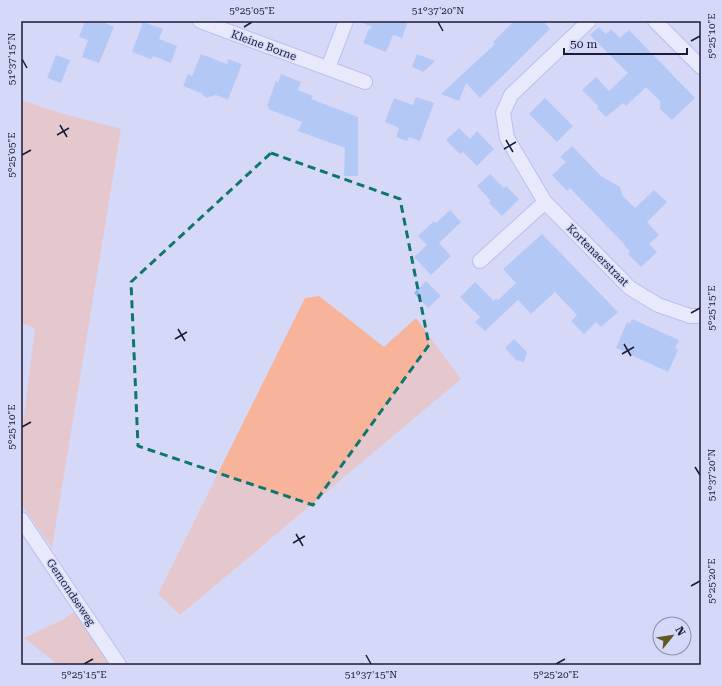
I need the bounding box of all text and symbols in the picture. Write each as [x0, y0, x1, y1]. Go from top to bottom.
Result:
text: 5°25'05"E [229, 5, 275, 16]
text: 51°37'20"N [412, 5, 464, 16]
text: 5°25'10"E [706, 13, 717, 59]
street label: Kleine Borne [229, 28, 298, 63]
scale bar [564, 30, 687, 56]
text: 51°37'15"N [6, 33, 17, 85]
text: 50 m [570, 37, 597, 51]
text: 5°25'05"E [6, 132, 17, 178]
street label: Kortenaerstraat [564, 222, 631, 289]
text: 5°25'15"E [706, 285, 717, 331]
text: 5°25'10"E [6, 404, 17, 450]
text: 51°37'20"N [706, 449, 717, 501]
street label: Gemondseweg [43, 556, 98, 629]
text: 5°25'20"E [706, 558, 717, 604]
north arrow [652, 616, 692, 656]
text: N [672, 624, 688, 639]
text: 5°25'15"E [61, 669, 107, 680]
text: 51°37'15"N [345, 669, 397, 680]
text: 5°25'20"E [533, 669, 579, 680]

